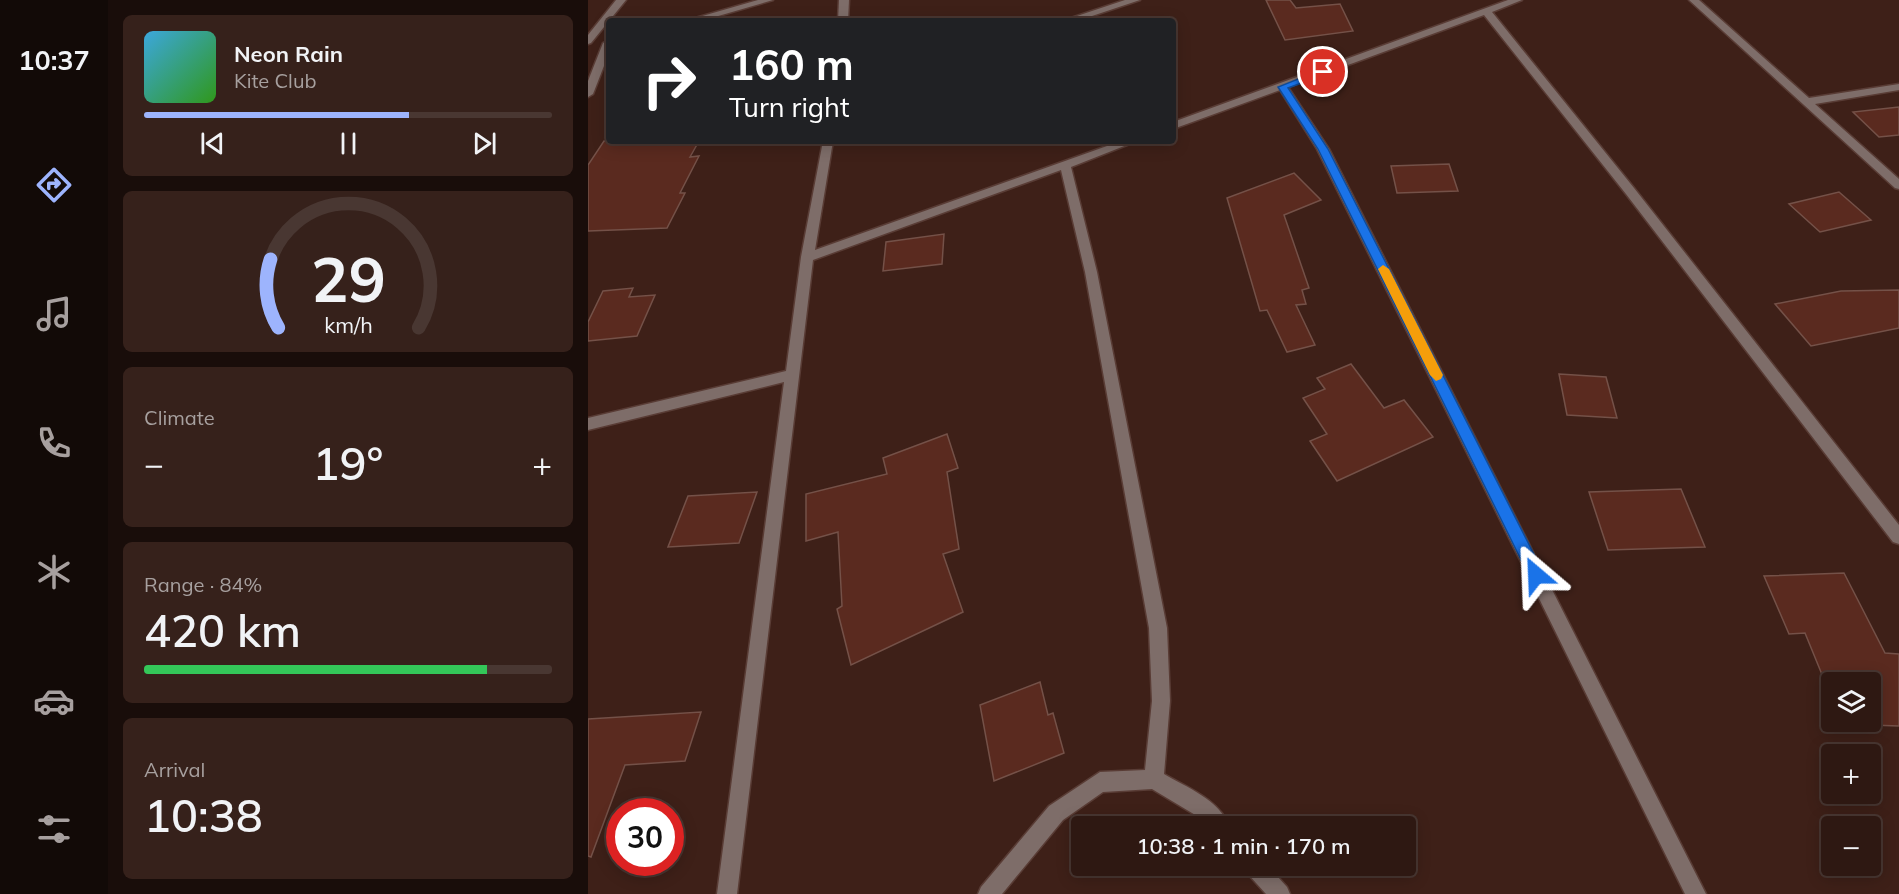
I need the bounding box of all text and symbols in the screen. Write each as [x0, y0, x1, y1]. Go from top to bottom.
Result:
text: 160 m [729, 38, 854, 91]
text: Neon Rain [234, 40, 343, 68]
icon: right [630, 42, 708, 120]
text: 10:37 [18, 43, 90, 77]
pin [1297, 46, 1348, 97]
icon: arrive [1306, 55, 1339, 88]
text: Kite Club [234, 68, 316, 93]
text: Turn right [729, 90, 849, 124]
icon: previous [196, 127, 229, 160]
icon: pause [332, 127, 365, 160]
icon: next [468, 127, 501, 160]
icon: directions [33, 164, 75, 206]
text: 29 [311, 239, 385, 318]
icon: music [33, 293, 75, 335]
text: km/h [324, 312, 372, 339]
text: Climate [144, 405, 215, 430]
icon: phone [33, 422, 75, 464]
text: 19° [313, 435, 383, 491]
text: − [144, 443, 164, 484]
text: + [532, 443, 552, 484]
position arrow [1504, 543, 1568, 607]
icon: climate [33, 551, 75, 593]
text: Range · 84% [144, 572, 262, 597]
text: 420 km [144, 602, 301, 658]
map controls [1821, 672, 1881, 876]
button: layers [1821, 672, 1881, 732]
icon: car [33, 680, 75, 722]
button: + [1821, 744, 1881, 804]
text: Arrival [144, 757, 205, 782]
text: 10:38 [144, 787, 263, 843]
speed limit sign: 30 [606, 798, 684, 876]
icon: filters [33, 808, 75, 850]
button: − [1821, 816, 1881, 876]
text: 10:38 · 1 min · 170 m [1136, 832, 1351, 860]

